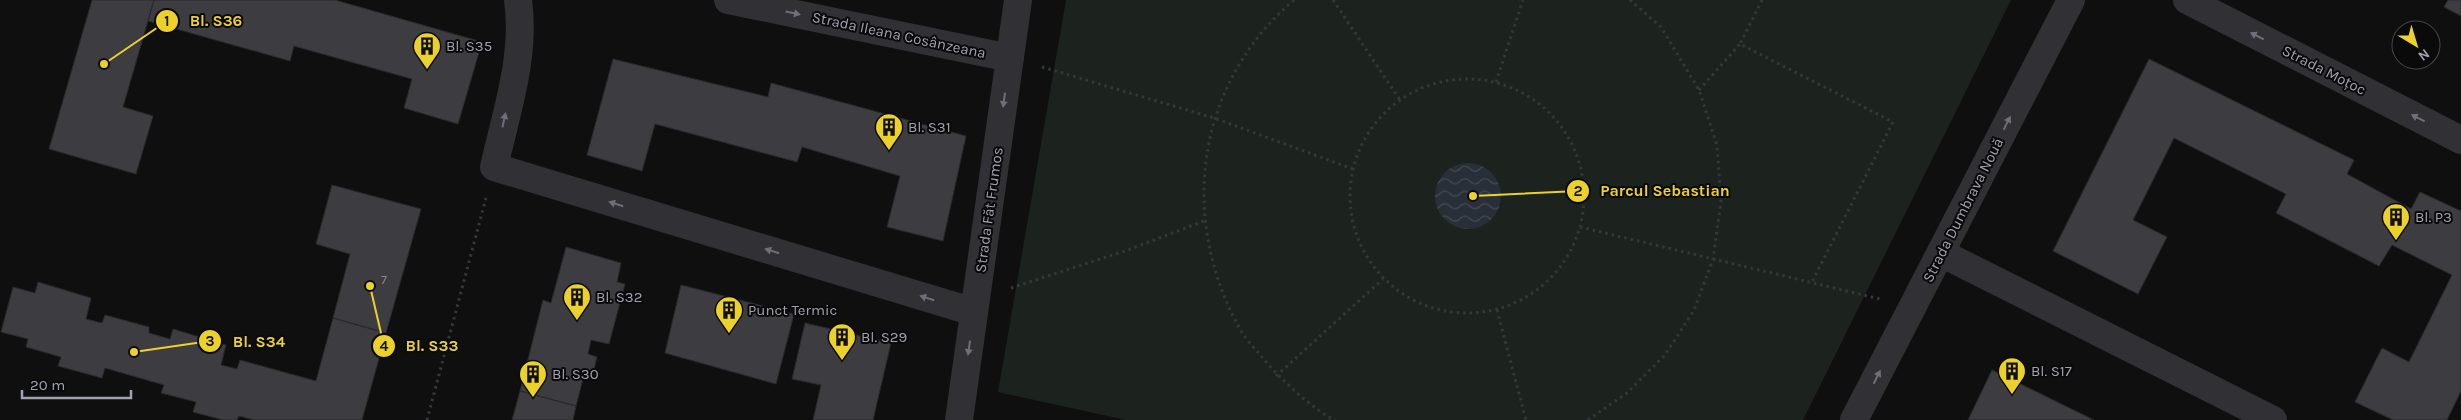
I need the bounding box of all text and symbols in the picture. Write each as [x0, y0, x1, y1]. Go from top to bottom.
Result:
callout: Bl. S36 [154, 5, 252, 36]
street label: Strada Ileana Cosânzeana [810, 8, 988, 62]
one-way arrow [786, 10, 802, 18]
text: Bl. S36 [190, 11, 242, 30]
text: 1 [164, 12, 170, 30]
north arrow [2391, 20, 2441, 70]
building icon: Bl. S35 [412, 31, 442, 70]
one-way arrow [2250, 32, 2265, 40]
place label: Bl. S35 [446, 37, 492, 55]
street label: Strada Moțoc [2279, 41, 2369, 99]
text: N [2415, 45, 2433, 65]
one-way arrow [1000, 93, 1008, 109]
one-way arrow [501, 111, 509, 127]
building icon: Bl. S31 [874, 112, 904, 151]
one-way arrow [2410, 114, 2425, 122]
one-way arrow [2003, 116, 2011, 131]
place label: Bl. S31 [908, 118, 951, 136]
street label: Strada Dumbrava Nouă [1919, 135, 2007, 285]
street label: Strada Făt Frumos [971, 146, 1007, 274]
callout: Parcul Sebastian [1565, 175, 1740, 206]
text: Parcul Sebastian [1600, 181, 1730, 200]
text: 2 [1573, 182, 1583, 200]
one-way arrow [609, 200, 624, 208]
building icon: Bl. P3 [2381, 202, 2411, 241]
place label: Bl. P3 [2415, 208, 2452, 226]
one-way arrow [764, 246, 779, 254]
house number: 7 [381, 273, 387, 287]
building icon: Bl. S32 [562, 282, 592, 321]
place label: Bl. S32 [596, 288, 642, 306]
one-way arrow [920, 293, 935, 301]
building icon: Punct Termic [714, 295, 744, 334]
place label: Punct Termic [748, 301, 837, 319]
building icon: Bl. S29 [827, 322, 857, 361]
callout: Bl. S34 [198, 326, 295, 357]
place label: Bl. S29 [861, 328, 907, 346]
callout: Bl. S33 [371, 330, 469, 361]
text: 3 [205, 332, 215, 350]
text: Bl. S34 [233, 332, 286, 351]
text: Bl. S33 [406, 336, 458, 355]
text: 4 [380, 337, 389, 355]
one-way arrow [965, 340, 973, 356]
building icon: Bl. S17 [1997, 356, 2027, 395]
building icon: Bl. S30 [518, 359, 548, 398]
place label: Bl. S17 [2031, 362, 2072, 380]
place label: Bl. S30 [552, 365, 599, 383]
scale bar [22, 368, 131, 400]
one-way arrow [1873, 369, 1881, 384]
text: 20 m [30, 376, 65, 394]

